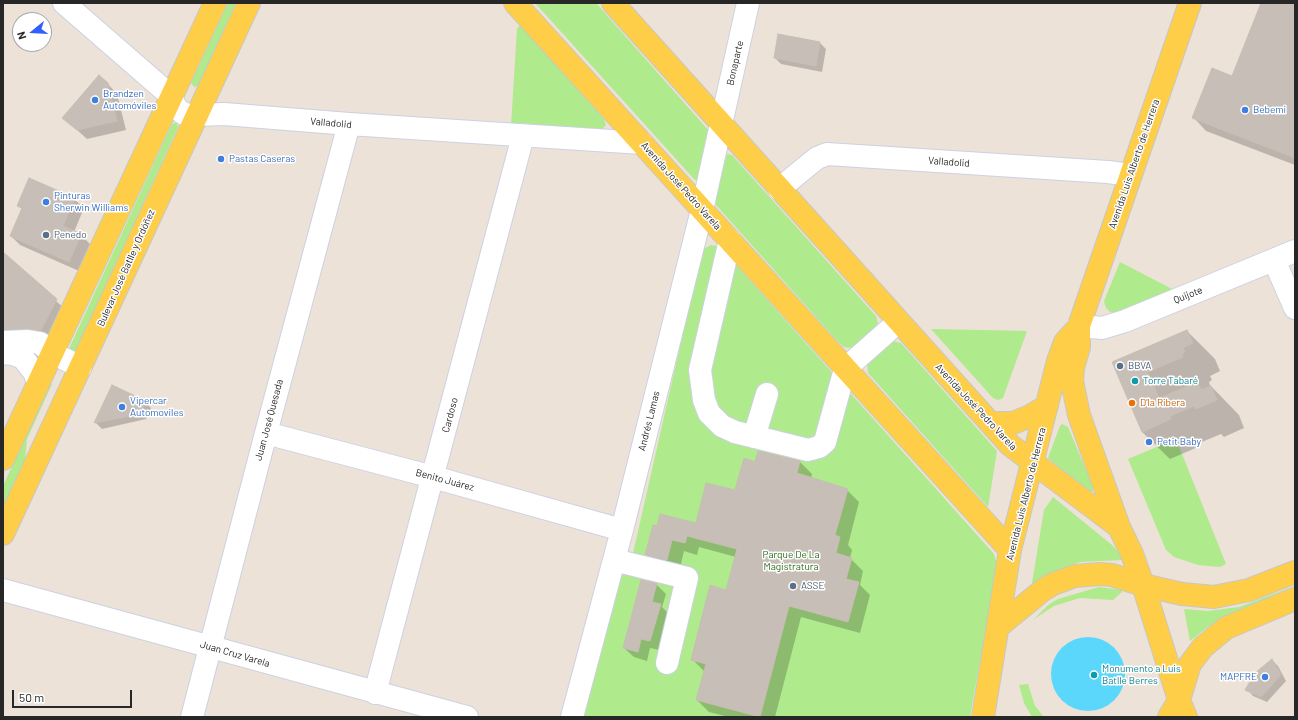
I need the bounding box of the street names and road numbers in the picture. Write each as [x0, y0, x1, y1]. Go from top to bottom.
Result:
street label: Bonaparte [724, 40, 746, 86]
street label: Avenida Luis Alberto de Herrera [1106, 98, 1162, 230]
street label: Valladolid [310, 115, 352, 131]
street label: Avenida José Pedro Varela [638, 140, 724, 232]
street label: Valladolid [928, 155, 970, 169]
street label: Bulevar José Batlle y Ordóñez [95, 208, 157, 328]
street label: Quijote [1172, 284, 1204, 306]
street label: Avenida José Pedro Varela [933, 361, 1019, 453]
street label: Juan José Quesada [252, 378, 286, 462]
street label: Andrés Lamas [636, 390, 662, 452]
street label: Cardoso [440, 396, 460, 434]
street label: Avenida Luis Alberto de Herrera [1004, 426, 1048, 562]
street label: Benito Juárez [414, 466, 476, 494]
street label: Juan Cruz Varela [199, 638, 271, 670]

